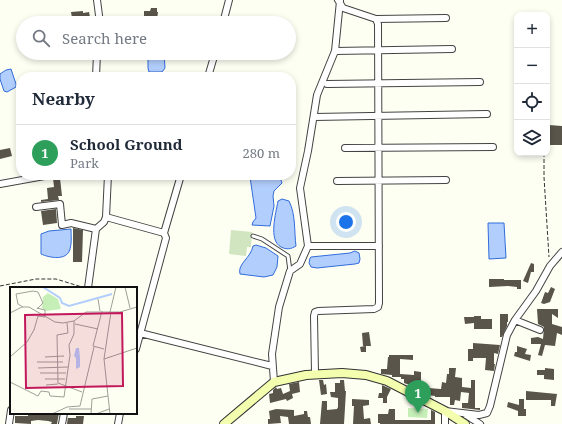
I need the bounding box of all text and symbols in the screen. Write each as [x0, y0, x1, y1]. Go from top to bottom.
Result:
map controls [514, 12, 550, 156]
button: + [514, 12, 550, 48]
search box [16, 16, 296, 60]
icon: search [30, 27, 52, 49]
text: Search here [62, 28, 147, 48]
button: − [514, 48, 550, 84]
button: locate [514, 84, 550, 120]
text: Nearby [32, 87, 95, 110]
button: layers [514, 120, 550, 156]
text: School Ground [70, 134, 183, 154]
text: 1 [41, 144, 49, 162]
text: 280 m [243, 144, 280, 162]
text: Park [70, 154, 99, 172]
your location [336, 212, 356, 232]
inset map [10, 287, 137, 414]
pin: 1 [405, 380, 431, 413]

